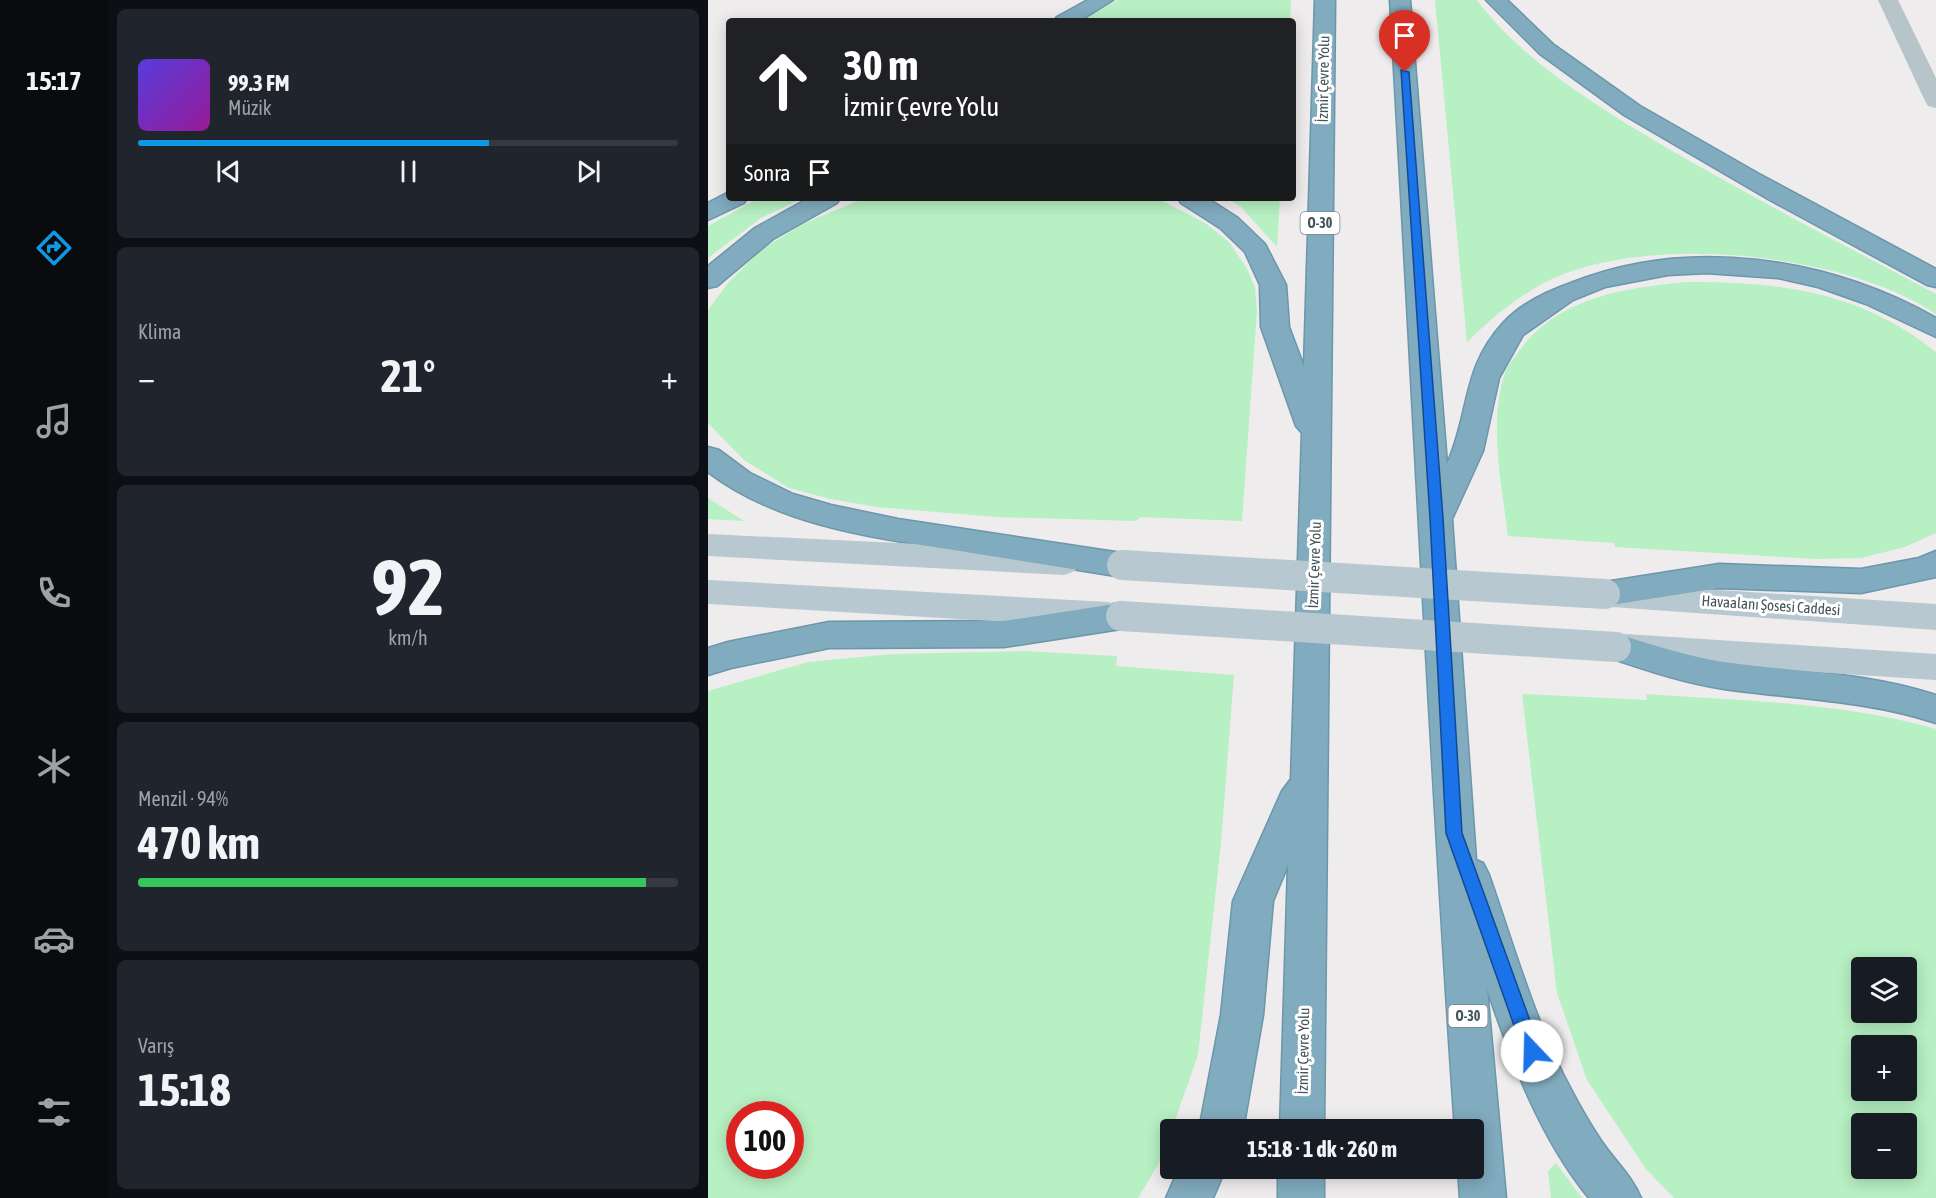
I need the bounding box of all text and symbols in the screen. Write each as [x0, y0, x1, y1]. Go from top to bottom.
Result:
pin [1379, 10, 1430, 72]
icon: arrive [1388, 19, 1421, 52]
street label: İzmir Çevre Yolu [1314, 35, 1332, 123]
text: 30 m [843, 41, 918, 89]
icon: ahead [744, 42, 822, 120]
text: 15:17 [26, 65, 82, 96]
text: 99.3 FM [228, 70, 290, 96]
text: İzmir Çevre Yolu [843, 91, 999, 122]
text: Müzik [228, 96, 272, 119]
icon: previous [212, 155, 245, 188]
icon: pause [392, 155, 425, 188]
icon: next [572, 155, 605, 188]
icon: arrive [803, 156, 836, 189]
text: Sonra [744, 160, 791, 186]
road number: O-30 [1300, 212, 1340, 234]
icon: directions [33, 227, 75, 269]
text: Klima [138, 320, 181, 343]
text: 21° [381, 350, 435, 402]
text: − [138, 358, 155, 396]
text: + [661, 358, 678, 396]
icon: music [33, 400, 75, 442]
street label: İzmir Çevre Yolu [1304, 521, 1324, 609]
text: 92 [371, 542, 445, 632]
icon: phone [33, 572, 75, 614]
street label: Havaalanı Şosesi Caddesi [1701, 592, 1841, 618]
text: km/h [388, 626, 428, 649]
icon: climate [33, 745, 75, 787]
text: Menzil · 94% [138, 787, 228, 810]
text: 470 km [138, 817, 260, 869]
icon: car [33, 918, 75, 960]
map controls [1851, 957, 1917, 1179]
button: layers [1851, 957, 1917, 1023]
road number: O-30 [1448, 1005, 1488, 1027]
street label: İzmir Çevre Yolu [1294, 1007, 1312, 1095]
position arrow [1500, 1019, 1564, 1083]
text: Varış [138, 1034, 174, 1057]
button: + [1851, 1035, 1917, 1101]
text: 15:18 [138, 1064, 231, 1116]
icon: filters [33, 1091, 75, 1133]
speed limit sign: 100 [726, 1101, 804, 1179]
button: − [1851, 1113, 1917, 1179]
text: 15:18 · 1 dk · 260 m [1247, 1136, 1397, 1162]

